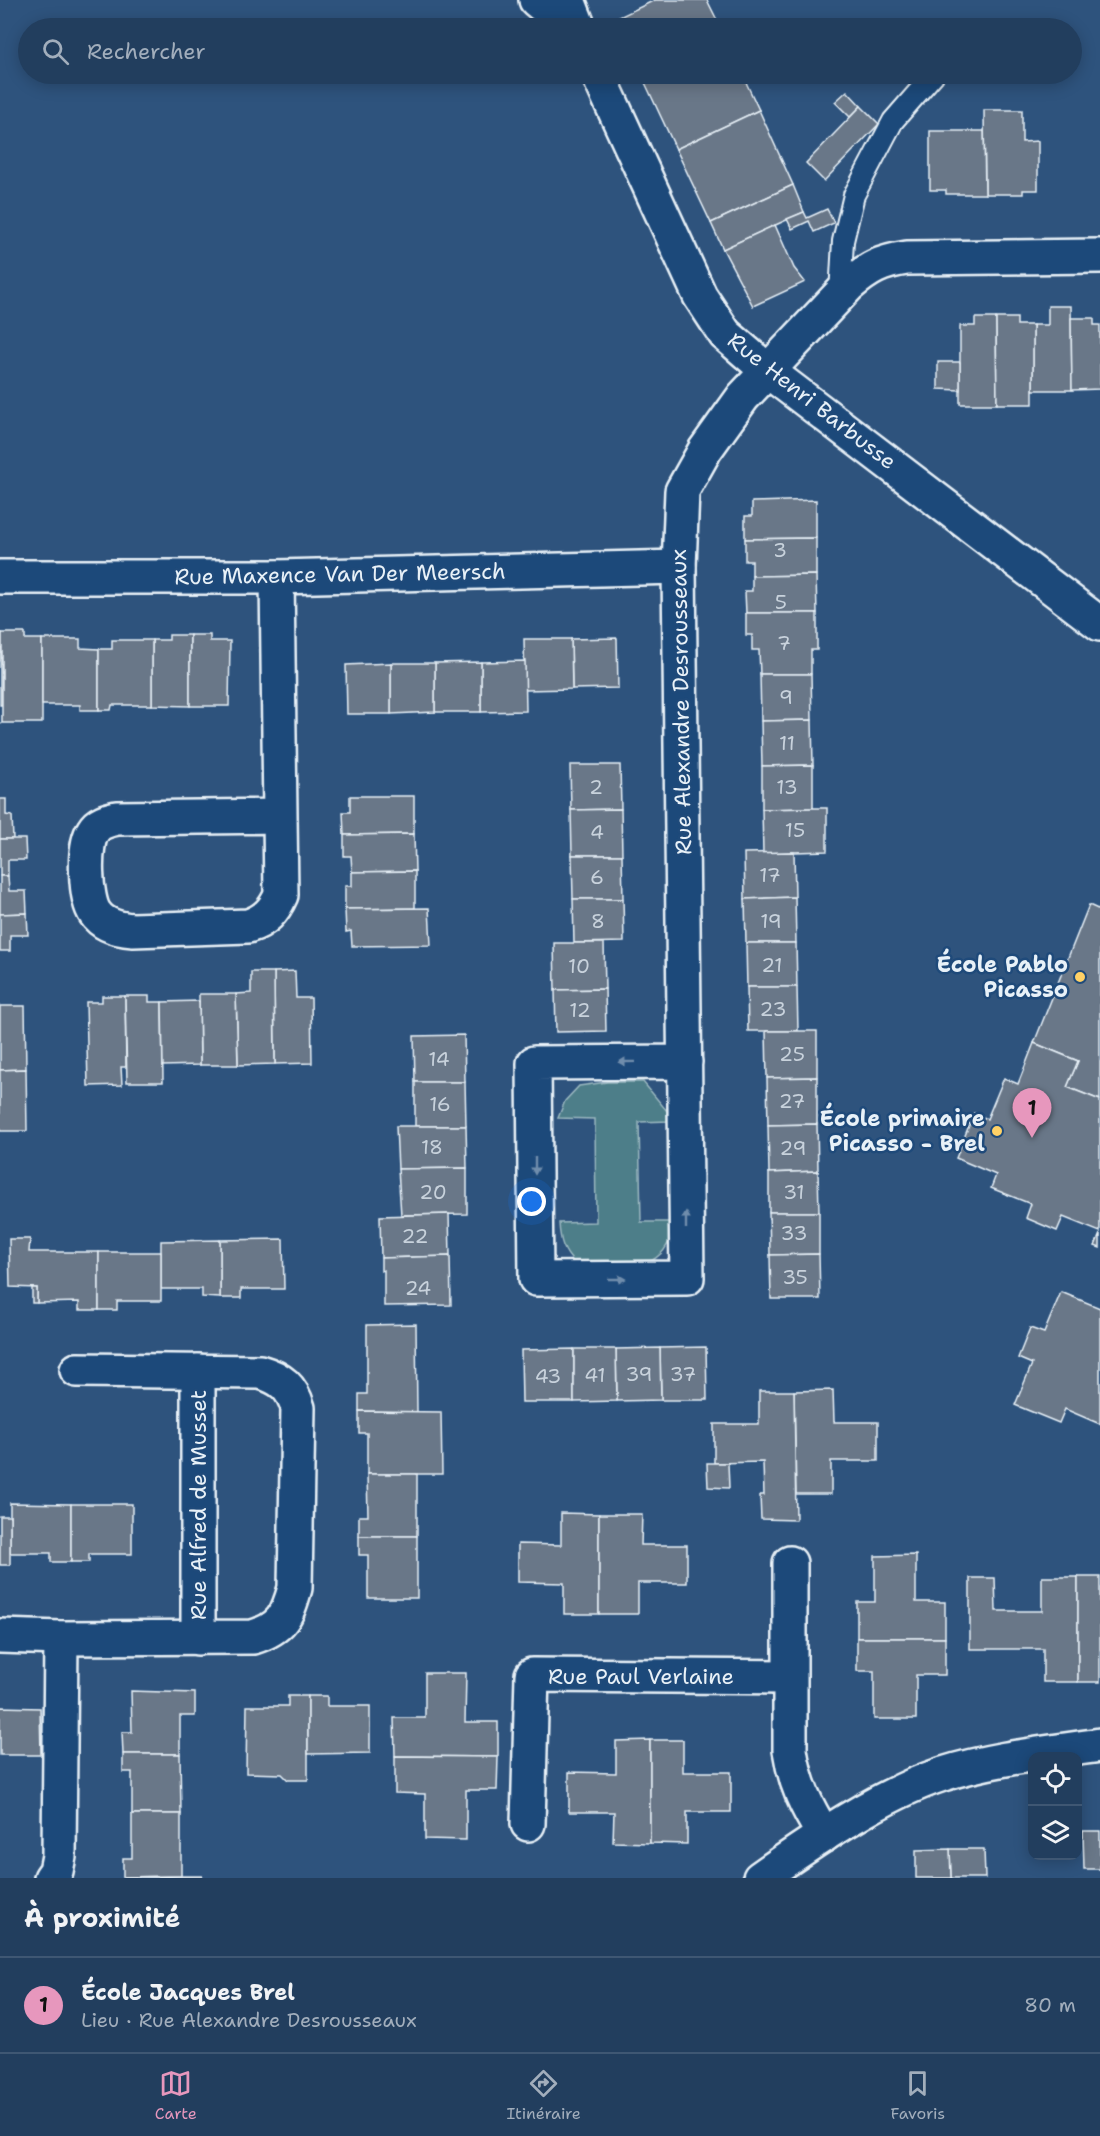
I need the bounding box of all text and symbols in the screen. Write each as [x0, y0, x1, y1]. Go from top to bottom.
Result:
search box [18, 18, 1082, 84]
icon: search [39, 35, 72, 68]
text: Rechercher [87, 37, 206, 66]
street label: Rue Henri Barbusse [722, 326, 902, 476]
house number: 3 [773, 537, 787, 563]
street label: Rue Alexandre Desrousseaux [664, 549, 698, 855]
street label: Rue Maxence Van Der Meersch [174, 557, 506, 591]
house number: 5 [775, 589, 787, 615]
house number: 7 [777, 630, 791, 656]
house number: 9 [779, 684, 793, 710]
house number: 11 [779, 730, 795, 756]
house number: 2 [589, 774, 603, 800]
house number: 13 [776, 774, 798, 800]
house number: 15 [785, 817, 805, 843]
house number: 4 [590, 819, 604, 845]
house number: 17 [759, 862, 781, 888]
house number: 6 [590, 864, 604, 890]
house number: 8 [591, 908, 605, 934]
house number: 19 [760, 908, 782, 934]
place label: École Pablo Picasso [937, 948, 1068, 1004]
house number: 21 [761, 952, 783, 978]
house number: 10 [568, 953, 590, 979]
marker: École Pablo Picasso [1073, 970, 1087, 984]
house number: 23 [760, 996, 786, 1022]
house number: 12 [569, 997, 591, 1023]
house number: 25 [779, 1041, 805, 1067]
house number: 14 [428, 1046, 450, 1072]
one-way arrow [617, 1057, 636, 1067]
house number: 27 [779, 1088, 805, 1114]
pin: 1 [1012, 1088, 1052, 1138]
house number: 16 [429, 1091, 451, 1117]
place label: École primaire Picasso - Brel [820, 1102, 985, 1158]
marker: École primaire Picasso - Brel [990, 1124, 1004, 1138]
house number: 18 [421, 1134, 443, 1160]
house number: 29 [780, 1135, 806, 1161]
one-way arrow [530, 1156, 540, 1175]
house number: 20 [419, 1179, 447, 1205]
house number: 31 [783, 1179, 805, 1205]
your location [517, 1187, 546, 1216]
one-way arrow [682, 1210, 691, 1229]
house number: 33 [781, 1220, 807, 1246]
house number: 22 [402, 1223, 429, 1249]
house number: 35 [782, 1264, 808, 1290]
one-way arrow [608, 1274, 627, 1284]
house number: 24 [405, 1275, 431, 1301]
house number: 39 [626, 1361, 652, 1387]
house number: 37 [670, 1361, 696, 1387]
house number: 41 [584, 1362, 606, 1388]
house number: 43 [535, 1363, 561, 1389]
street label: Rue Alfred de Musset [184, 1390, 213, 1620]
street label: Rue Paul Verlaine [548, 1662, 734, 1691]
map controls [1028, 1752, 1082, 1860]
button: locate [1028, 1752, 1082, 1806]
button: layers [1028, 1806, 1082, 1860]
text: À proximité [24, 1900, 180, 1935]
text: École Jacques Brel [81, 1978, 295, 2007]
text: 1 [39, 1992, 48, 2018]
text: 80 m [1024, 1992, 1076, 2018]
text: Lieu · Rue Alexandre Desrousseaux [81, 2007, 417, 2033]
tab: Carte [155, 2067, 197, 2124]
tab: Itinéraire [507, 2067, 581, 2124]
tab: Favoris [891, 2067, 945, 2124]

